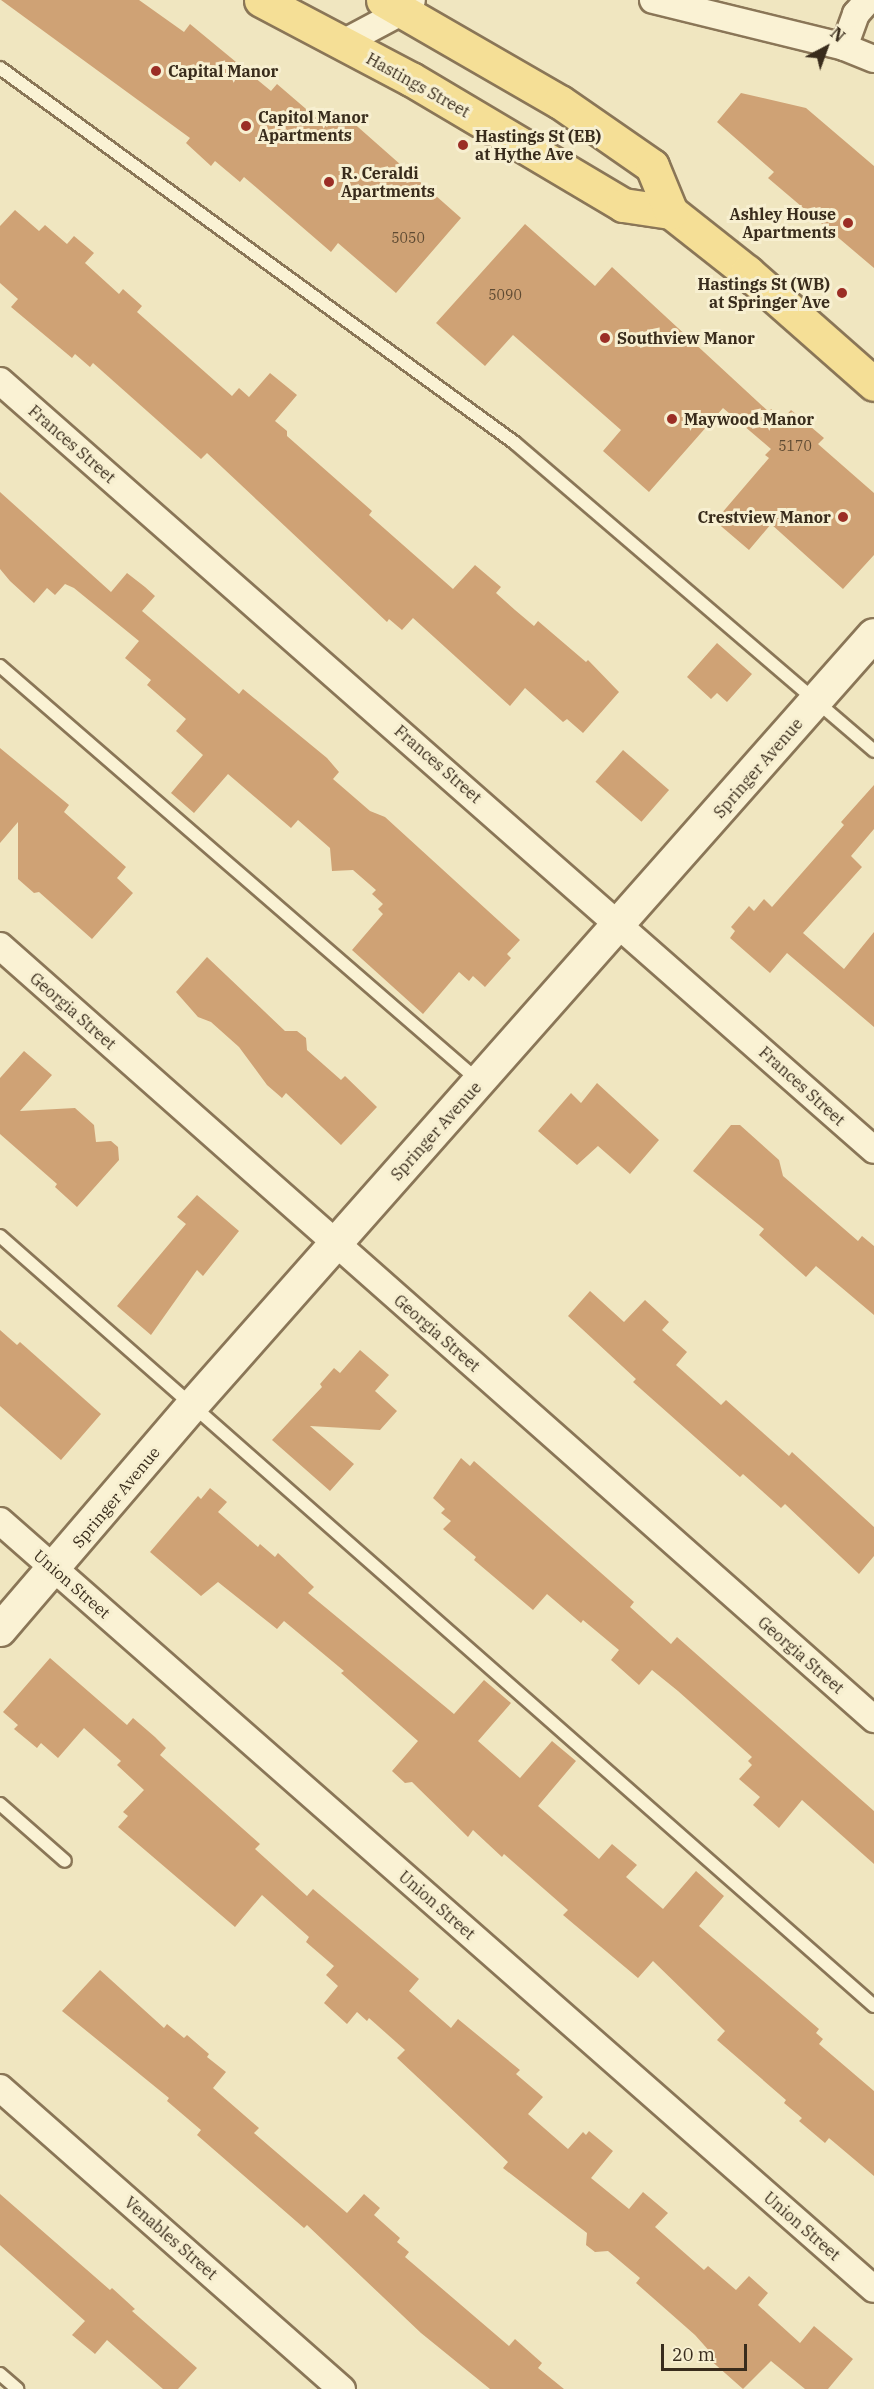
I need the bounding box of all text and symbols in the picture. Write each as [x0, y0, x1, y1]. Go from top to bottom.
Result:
north arrow [796, 18, 856, 78]
text: N [826, 23, 849, 46]
street label: Hastings Street [363, 49, 473, 121]
place label: Capital Manor [168, 61, 278, 81]
marker: Capital Manor [149, 64, 163, 78]
place label: Capitol Manor Apartments [258, 107, 369, 145]
marker: Capitol Manor Apartments [239, 119, 253, 133]
place label: Hastings St (EB) at Hythe Ave [475, 126, 601, 164]
marker: Hastings St (EB) at Hythe Ave [456, 138, 470, 152]
place label: R. Ceraldi Apartments [341, 163, 435, 201]
marker: R. Ceraldi Apartments [322, 175, 336, 189]
place label: Ashley House Apartments [729, 204, 836, 242]
marker: Ashley House Apartments [841, 216, 855, 230]
house number: 5050 [391, 230, 425, 246]
place label: Hastings St (WB) at Springer Ave [698, 274, 830, 312]
marker: Hastings St (WB) at Springer Ave [835, 286, 849, 300]
house number: 5090 [488, 287, 522, 303]
place label: Southview Manor [617, 328, 755, 348]
marker: Southview Manor [598, 331, 612, 345]
street label: Frances Street [25, 401, 119, 487]
place label: Maywood Manor [684, 409, 814, 429]
marker: Maywood Manor [665, 412, 679, 426]
house number: 5170 [778, 438, 812, 454]
place label: Crestview Manor [698, 507, 831, 527]
marker: Crestview Manor [836, 510, 850, 524]
street label: Springer Avenue [710, 714, 806, 822]
street label: Frances Street [391, 721, 485, 807]
street label: Georgia Street [26, 969, 120, 1053]
street label: Frances Street [755, 1042, 849, 1130]
street label: Springer Avenue [387, 1078, 485, 1184]
street label: Georgia Street [390, 1291, 484, 1375]
street label: Springer Avenue [68, 1443, 164, 1551]
street label: Union Street [30, 1546, 114, 1622]
street label: Georgia Street [754, 1613, 848, 1697]
street label: Union Street [395, 1867, 479, 1943]
street label: Union Street [760, 2188, 844, 2264]
street label: Venables Street [121, 2193, 221, 2283]
scale bar [664, 2332, 750, 2370]
text: 20 m [672, 2343, 715, 2366]

